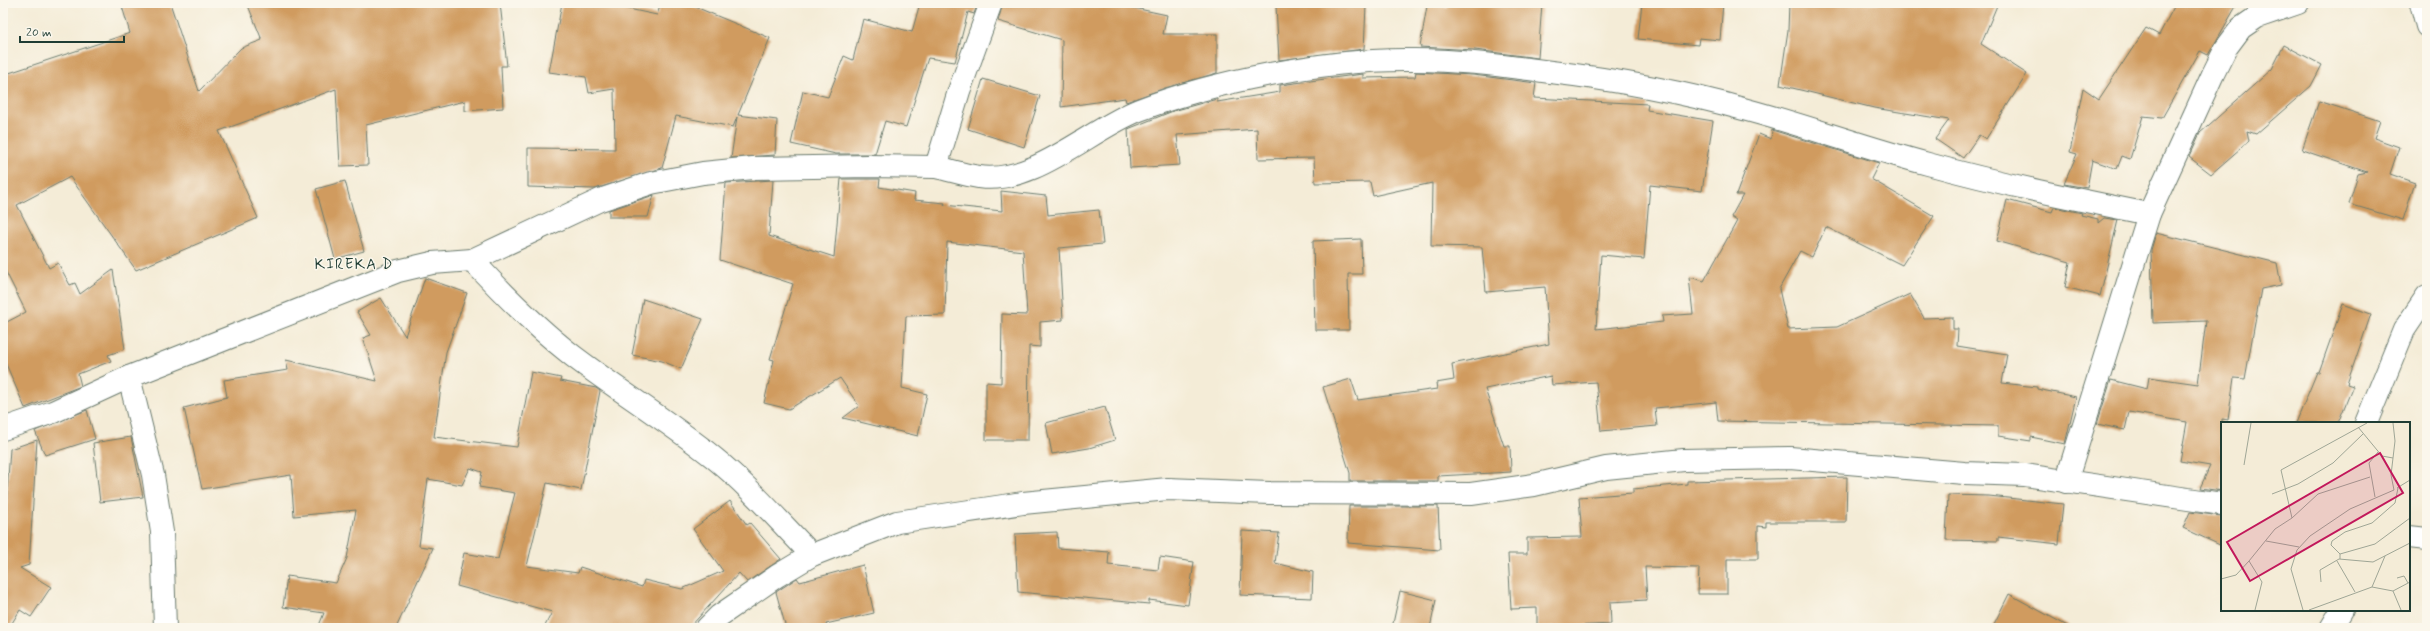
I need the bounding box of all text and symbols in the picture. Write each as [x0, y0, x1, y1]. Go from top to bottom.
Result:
scale bar [20, 18, 124, 44]
text: 20 m [26, 25, 52, 41]
district label: KIREKA D [315, 255, 393, 275]
inset map [2221, 422, 2410, 611]

